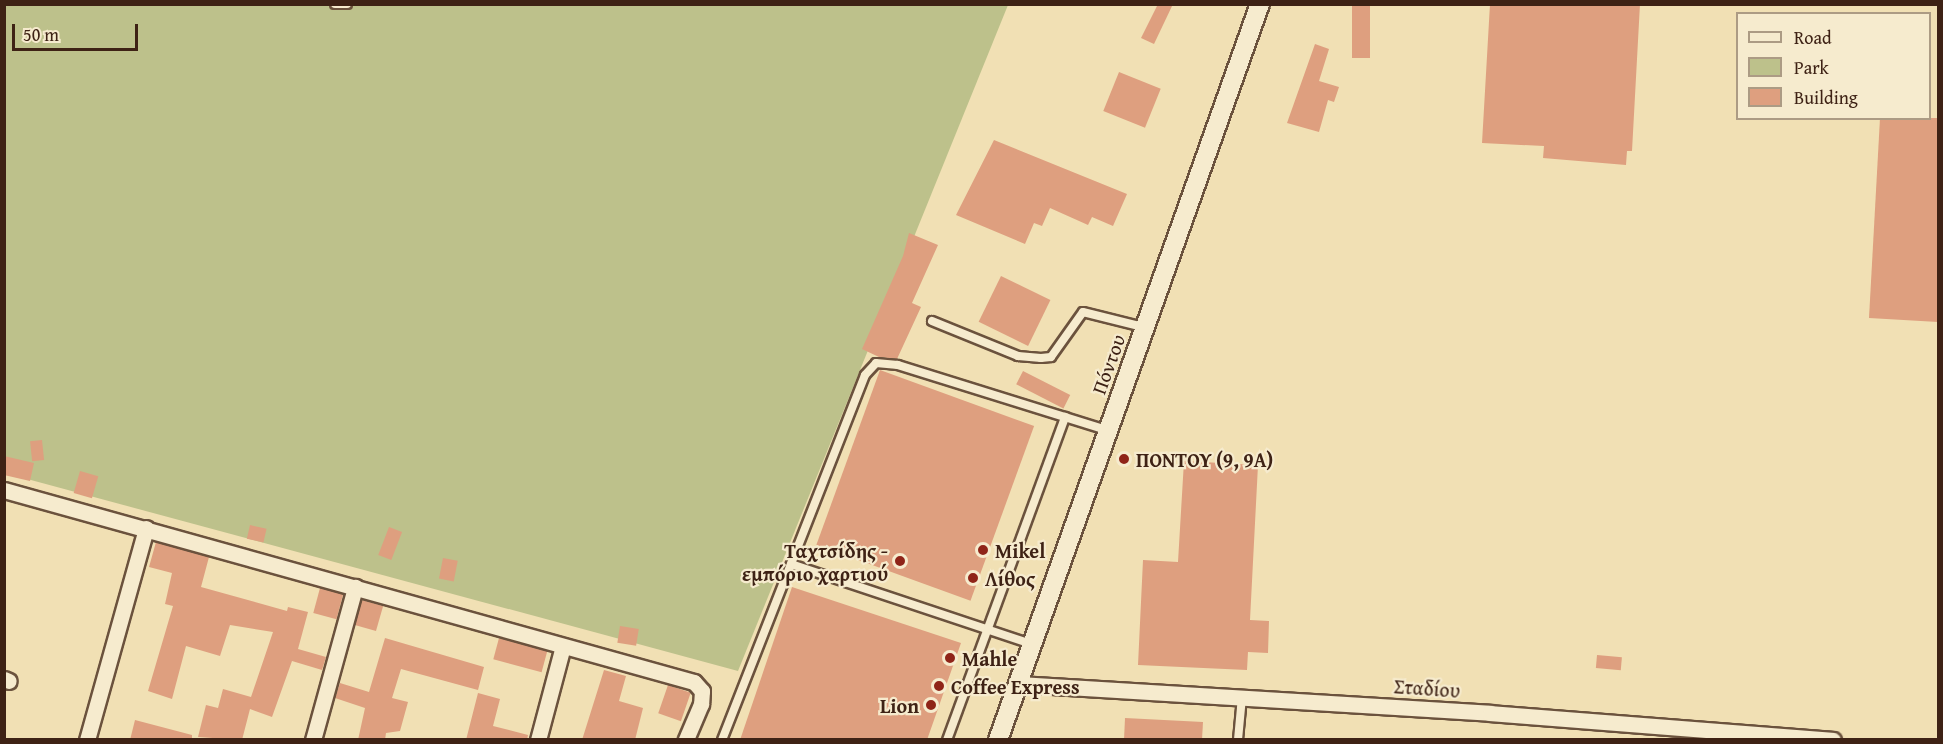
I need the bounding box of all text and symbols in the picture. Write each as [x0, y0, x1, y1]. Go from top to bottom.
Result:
scale bar [15, 12, 141, 50]
legend [1736, 12, 1931, 120]
text: 50 m [23, 21, 59, 48]
text: Road [1794, 24, 1832, 51]
text: Park [1794, 54, 1829, 81]
text: Building [1794, 84, 1858, 111]
street label: Πόντου [1086, 331, 1130, 397]
place label: ΠΟΝΤΟΥ (9, 9Α) [1136, 447, 1273, 471]
marker: ΠΟΝΤΟΥ (9, 9Α) [1117, 452, 1131, 466]
place label: Ταχτσίδης - εμπόριο χαρτιού [742, 538, 888, 585]
place label: Mikel [995, 538, 1045, 562]
marker: Mikel [976, 543, 990, 557]
marker: Ταχτσίδης - εμπόριο χαρτιού [893, 554, 907, 568]
place label: Λίθος [985, 566, 1035, 590]
marker: Λίθος [966, 571, 980, 585]
place label: Mahle [962, 646, 1017, 670]
marker: Mahle [943, 651, 957, 665]
place label: Coffee Express [951, 674, 1079, 698]
street label: Σταδίου [1393, 674, 1461, 702]
marker: Coffee Express [932, 679, 946, 693]
place label: Lion [880, 693, 919, 717]
marker: Lion [924, 698, 938, 712]

